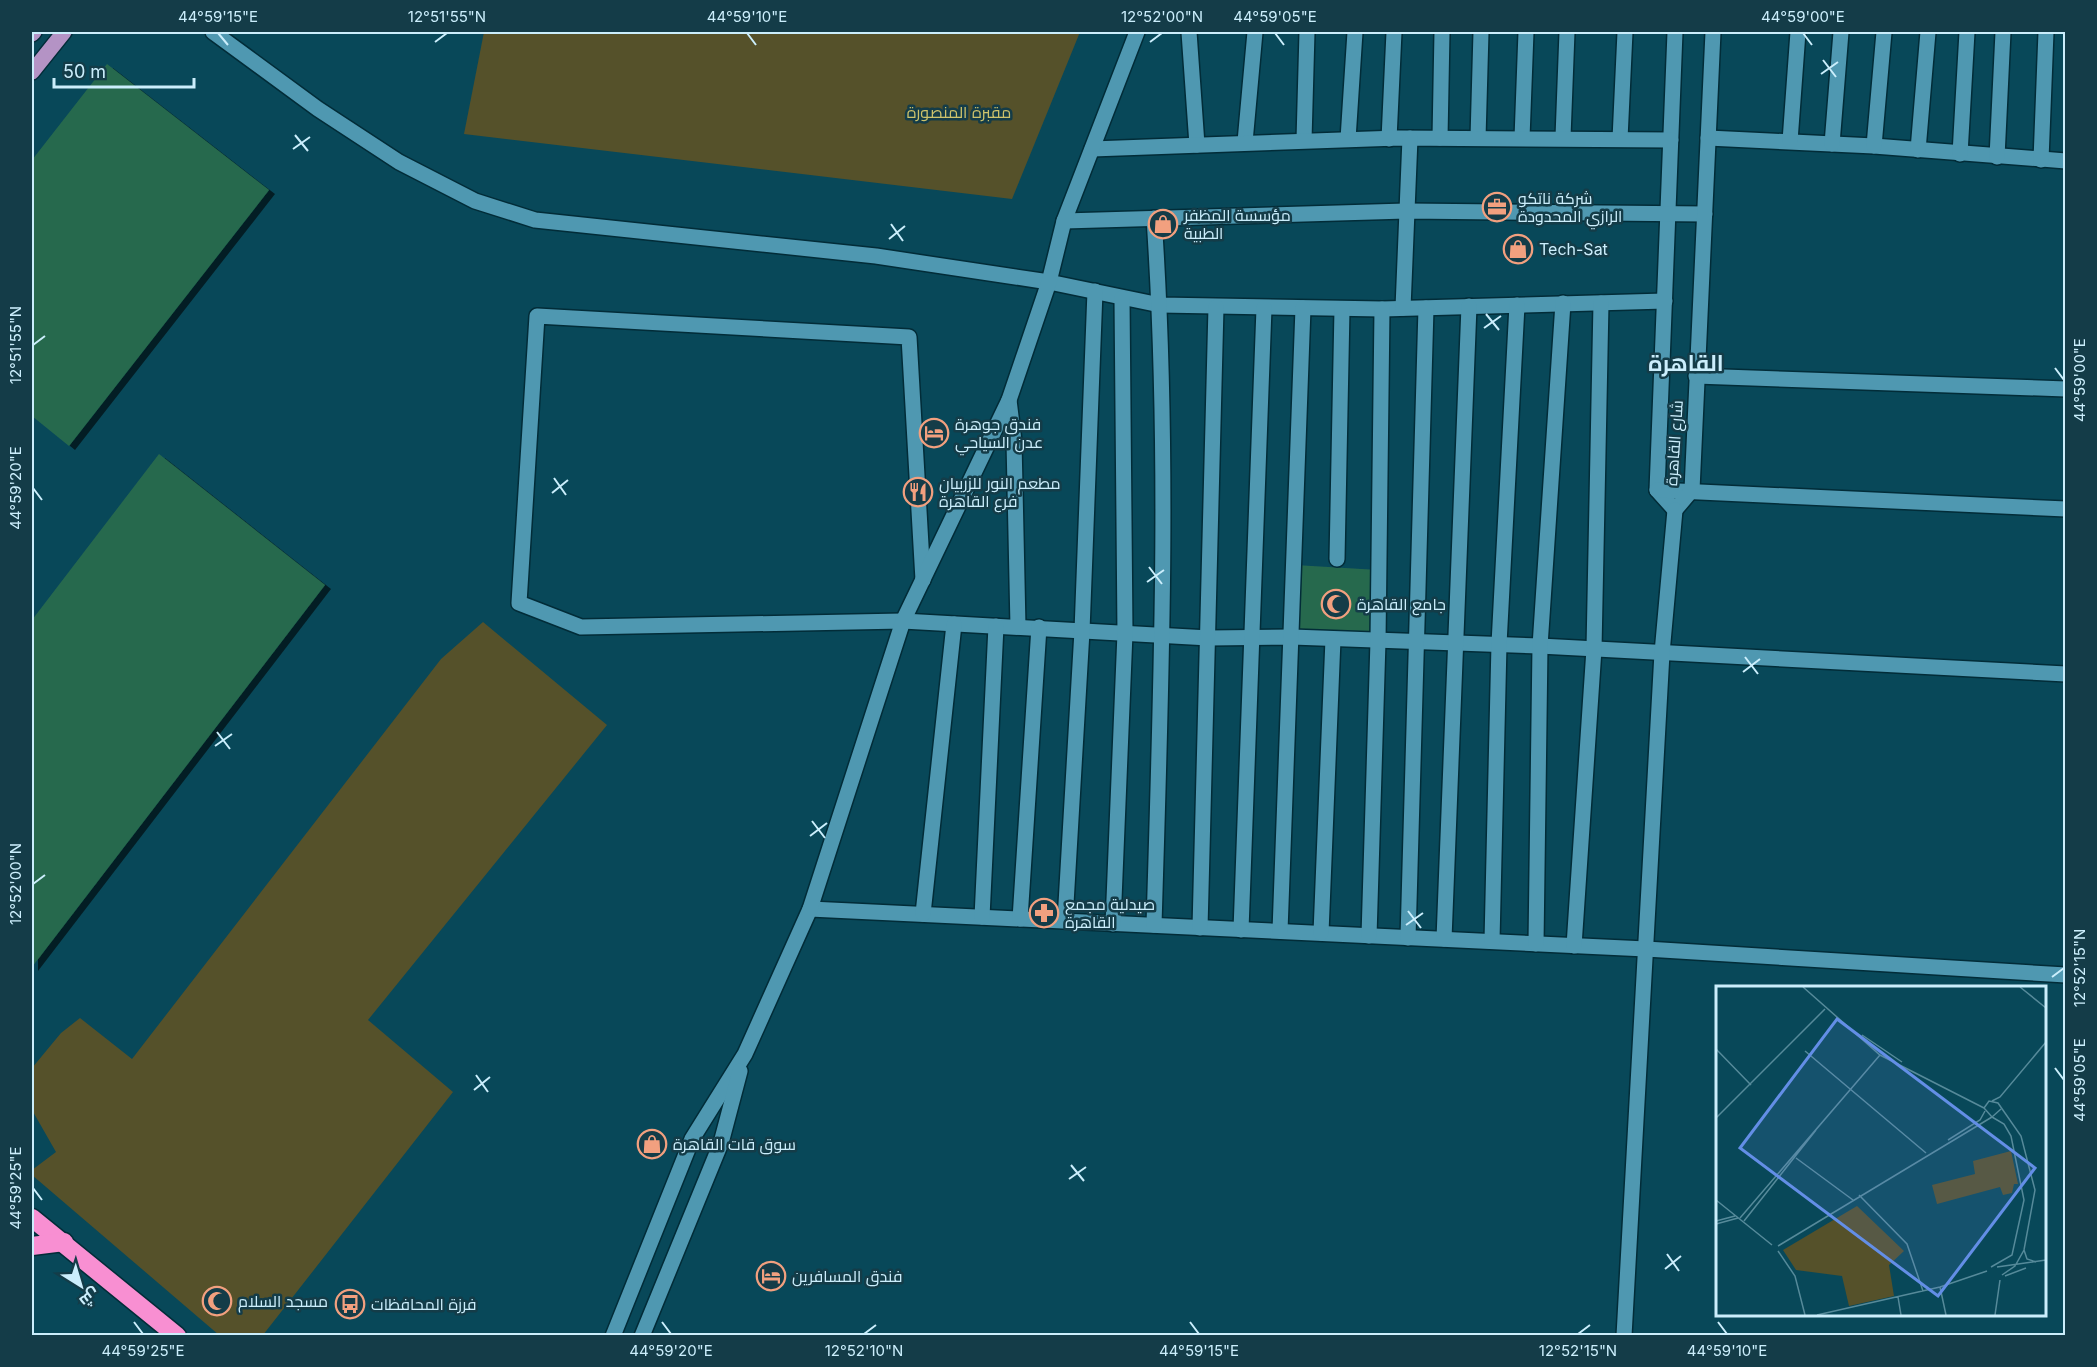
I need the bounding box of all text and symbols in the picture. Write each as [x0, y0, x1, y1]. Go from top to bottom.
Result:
text: 44°59'15"E [178, 7, 258, 26]
text: 12°51'55"N [408, 7, 486, 26]
text: 44°59'10"E [707, 7, 787, 26]
text: 12°52'00"N [1121, 7, 1203, 26]
text: 44°59'05"E [1233, 7, 1317, 26]
text: 44°59'00"E [1761, 7, 1845, 26]
scale bar [54, 51, 194, 89]
text: 50 m [63, 61, 106, 82]
park label: مقبرة المنصورة [907, 102, 1011, 122]
place label: شركة ناتكو الرازي المحدودة [1518, 188, 1622, 230]
office icon: شركة ناتكو الرازي المحدودة [1481, 191, 1513, 223]
place label: مؤسسة المظفر الطبية [1183, 205, 1291, 243]
shop icon: مؤسسة المظفر الطبية [1147, 208, 1179, 240]
shop icon: Tech-Sat [1502, 233, 1534, 265]
place label: Tech-Sat [1539, 239, 1608, 259]
text: 12°51'55"N [6, 306, 25, 384]
text: 44°59'00"E [2070, 338, 2089, 422]
district label: القاهرة [1648, 350, 1724, 377]
street label: شارع القاهرة [1661, 399, 1689, 487]
place label: فندق جوهرة عدن السياحي [955, 414, 1043, 456]
hotel icon: فندق جوهرة عدن السياحي [918, 417, 950, 449]
text: 44°59'20"E [6, 446, 25, 530]
place label: مطعم النور للزربيان فرع القاهرة [939, 473, 1061, 513]
restaurant icon: مطعم النور للزربيان فرع القاهرة [902, 476, 934, 508]
mosque icon: جامع القاهرة [1320, 588, 1352, 620]
place label: جامع القاهرة [1357, 594, 1446, 616]
text: 12°52'00"N [6, 843, 25, 925]
place label: صيدلية مجمع القاهرة [1065, 894, 1155, 932]
pharmacy icon: صيدلية مجمع القاهرة [1028, 897, 1060, 929]
text: 12°52'15"N [2070, 929, 2089, 1007]
inset map [1716, 986, 2046, 1316]
text: 44°59'05"E [2070, 1038, 2089, 1122]
shop icon: سوق قات القاهرة [636, 1128, 668, 1160]
place label: سوق قات القاهرة [673, 1134, 796, 1155]
text: 44°59'25"E [6, 1146, 25, 1230]
north arrow [51, 1256, 111, 1316]
hotel icon: فندق المسافرين [755, 1260, 787, 1292]
place label: فندق المسافرين [792, 1266, 903, 1287]
text: ش [76, 1284, 104, 1312]
mosque icon: مسجد السلام [201, 1285, 233, 1317]
bus stop icon: فرزة المحافظات [334, 1288, 366, 1320]
place label: مسجد السلام [238, 1291, 328, 1313]
place label: فرزة المحافظات [371, 1294, 477, 1314]
text: 44°59'25"E [101, 1341, 185, 1360]
text: 44°59'20"E [629, 1341, 713, 1360]
text: 12°52'10"N [825, 1341, 903, 1360]
text: 44°59'15"E [1159, 1341, 1239, 1360]
text: 12°52'15"N [1539, 1341, 1617, 1360]
text: 44°59'10"E [1687, 1341, 1767, 1360]

